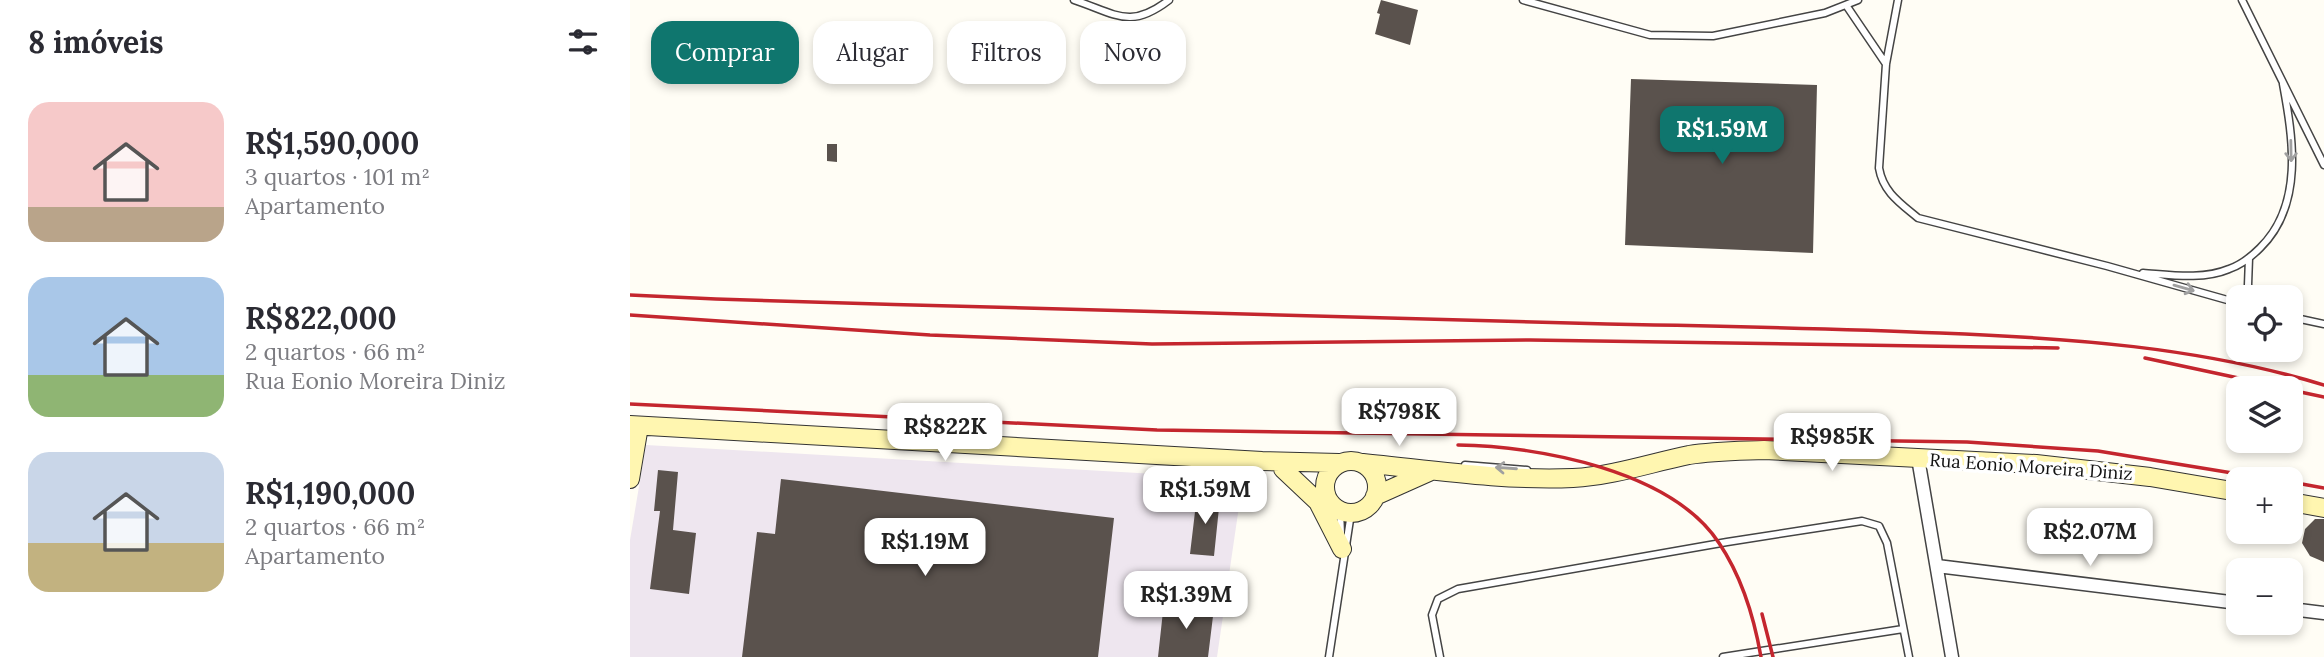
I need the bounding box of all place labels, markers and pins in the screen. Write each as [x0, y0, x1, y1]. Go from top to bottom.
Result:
pin: R$1.59M [1657, 106, 1787, 166]
pin: R$798K [1342, 388, 1456, 448]
pin: R$822K [888, 404, 1002, 463]
pin: R$985K [1775, 414, 1889, 473]
pin: R$1.59M [1140, 466, 1270, 526]
pin: R$2.07M [2025, 508, 2155, 568]
pin: R$1.19M [860, 518, 990, 578]
pin: R$1.39M [1121, 572, 1251, 631]

